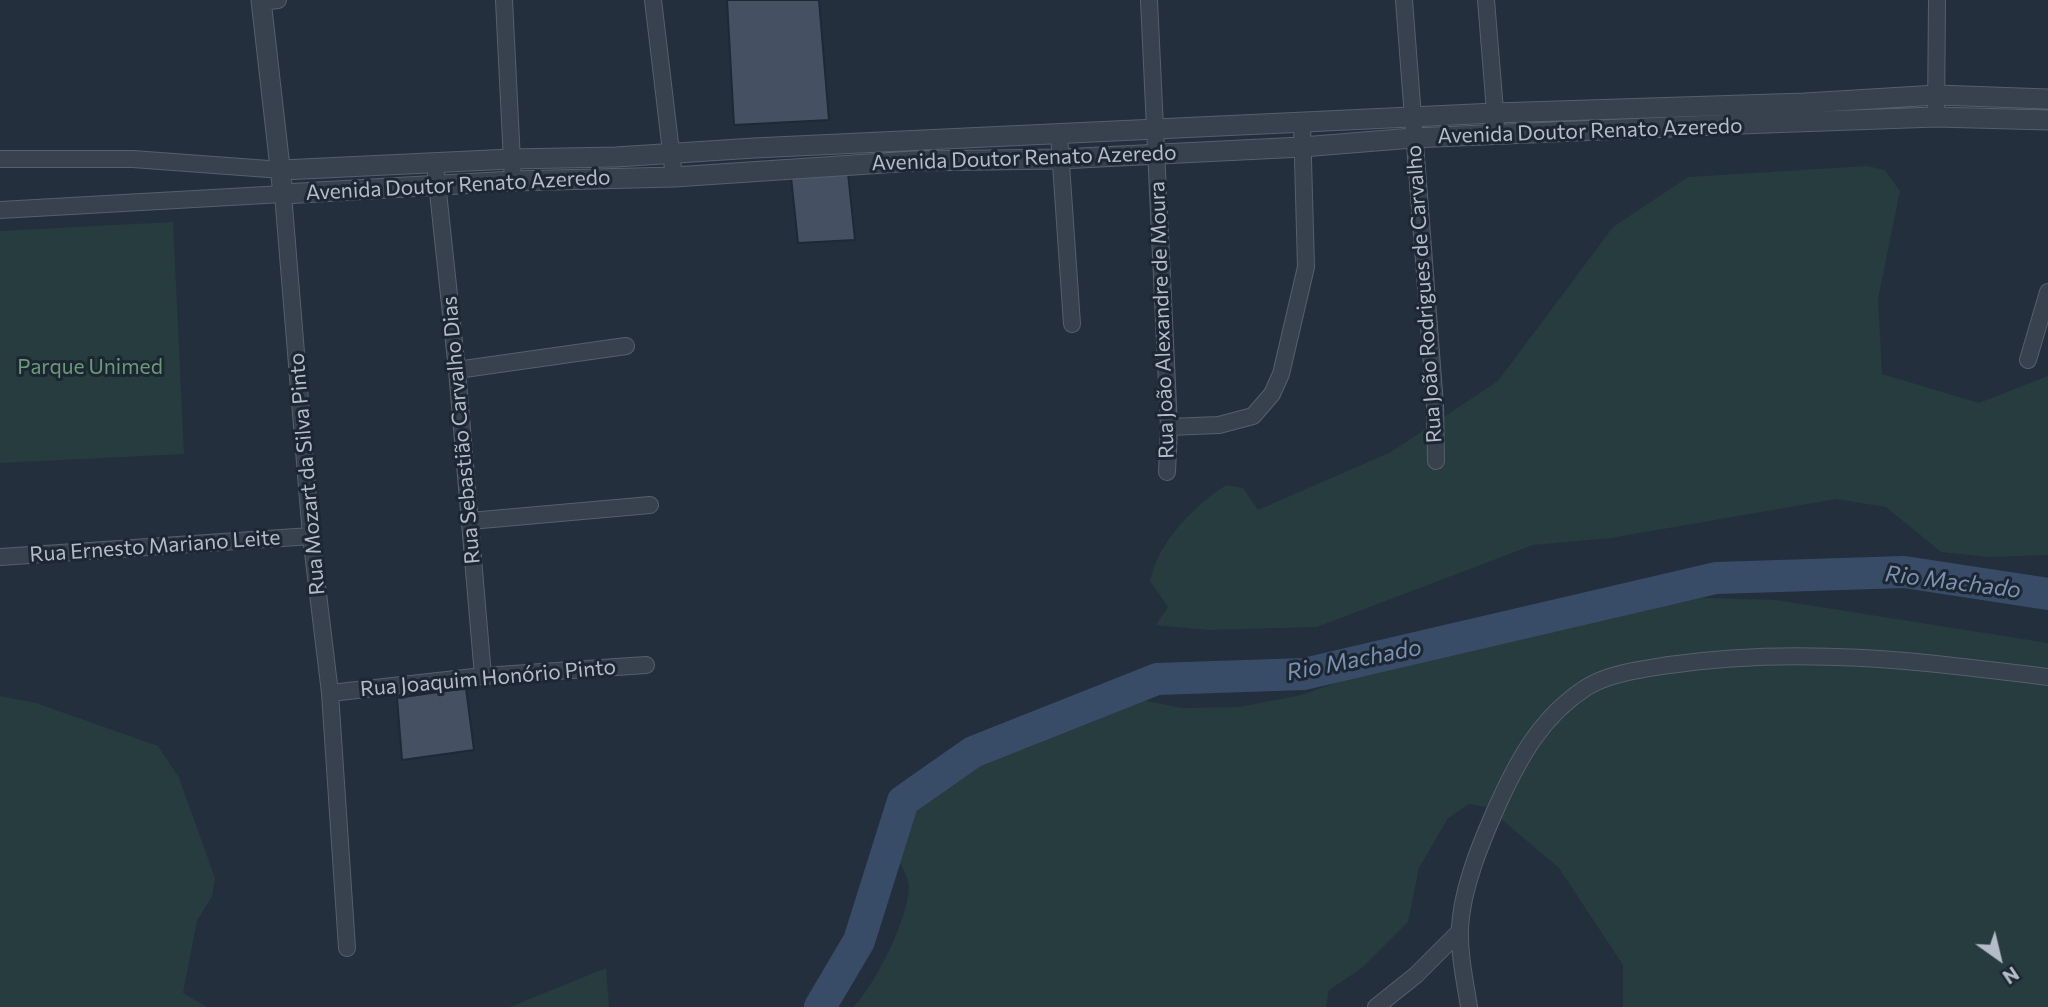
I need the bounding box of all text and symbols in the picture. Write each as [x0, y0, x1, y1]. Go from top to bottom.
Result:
street label: Avenida Doutor Renato Azeredo [1437, 113, 1743, 149]
street label: Avenida Doutor Renato Azeredo [871, 140, 1177, 176]
street label: Rua João Rodrigues de Carvalho [1401, 144, 1447, 444]
street label: Avenida Doutor Renato Azeredo [305, 164, 611, 206]
street label: Rua João Alexandre de Moura [1145, 181, 1179, 459]
street label: Rua Sebastião Carvalho Dias [437, 295, 485, 565]
street label: Rua Mozart da Silva Pinto [284, 352, 330, 596]
park label: Parque Unimed [17, 354, 163, 380]
street label: Rua Ernesto Mariano Leite [29, 525, 281, 567]
water label: Rio Machado [1883, 560, 2023, 604]
water label: Rio Machado [1284, 633, 1424, 687]
street label: Rua Joaquim Honório Pinto [359, 654, 617, 702]
north arrow [1964, 923, 2034, 993]
text: N [1999, 962, 2023, 989]

